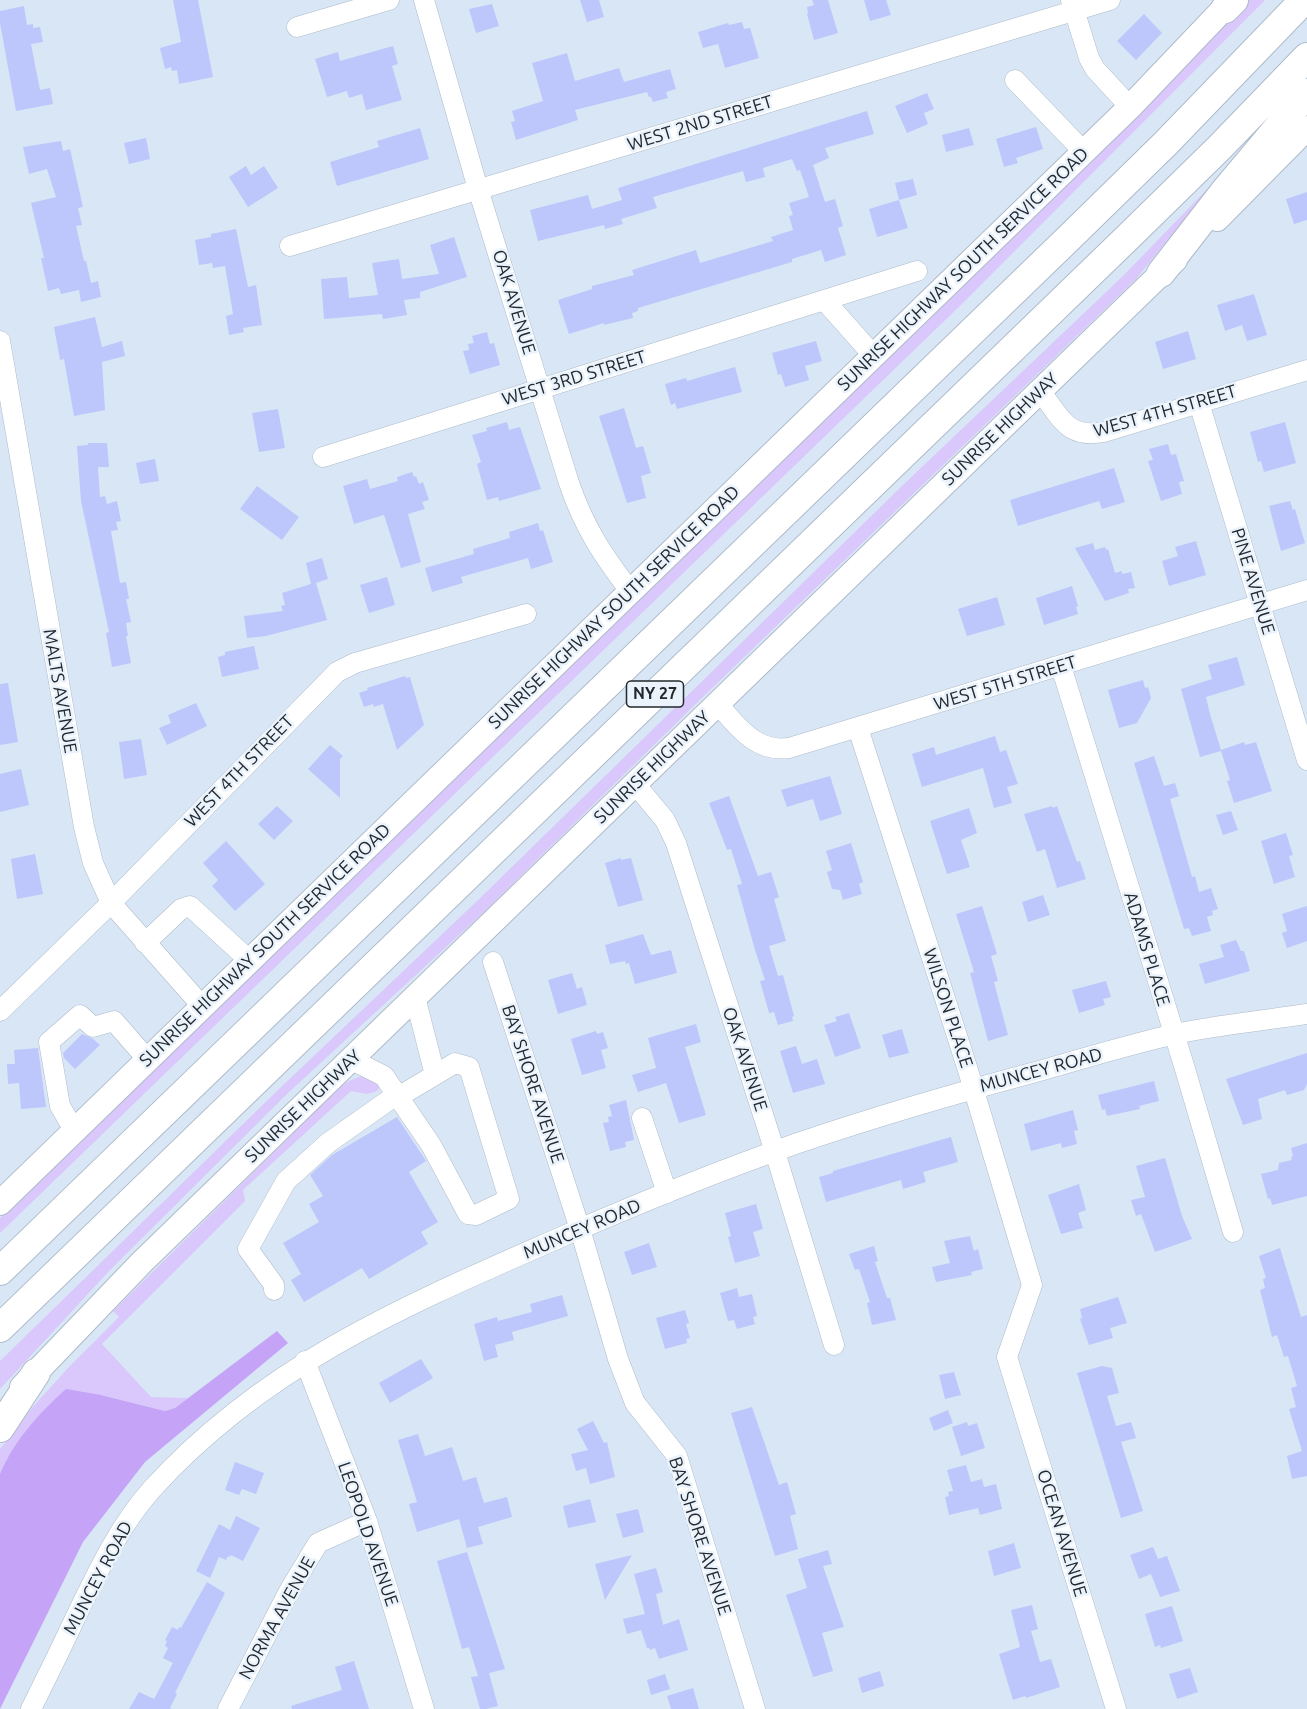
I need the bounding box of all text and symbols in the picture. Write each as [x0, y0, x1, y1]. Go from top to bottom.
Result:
street label: WEST 2ND STREET [625, 91, 775, 155]
street label: SUNRISE HIGHWAY SOUTH SERVICE ROAD [833, 143, 1093, 395]
street label: OAK AVENUE [488, 247, 540, 357]
street label: WEST 3RD STREET [499, 346, 649, 410]
street label: SUNRISE HIGHWAY [937, 368, 1063, 490]
street label: WEST 4TH STREET [1091, 380, 1239, 442]
street label: SUNRISE HIGHWAY SOUTH SERVICE ROAD [484, 481, 744, 733]
street label: PINE AVENUE [1227, 525, 1279, 637]
street label: MALTS AVENUE [38, 627, 82, 755]
street label: WEST 5TH STREET [931, 651, 1079, 715]
road number: NY 27 [626, 681, 684, 707]
street label: SUNRISE HIGHWAY [589, 706, 715, 828]
street label: WEST 4TH STREET [180, 710, 298, 832]
street label: SUNRISE HIGHWAY SOUTH SERVICE ROAD [135, 819, 395, 1071]
street label: ADAMS PLACE [1119, 889, 1175, 1009]
street label: WILSON PLACE [919, 946, 977, 1070]
street label: BAY SHORE AVENUE [497, 1002, 569, 1166]
street label: OAK AVENUE [718, 1004, 772, 1114]
street label: MUNCEY ROAD [977, 1043, 1105, 1097]
street label: SUNRISE HIGHWAY [240, 1045, 366, 1167]
street label: MUNCEY ROAD [520, 1194, 644, 1264]
street label: BAY SHORE AVENUE [664, 1454, 736, 1618]
street label: LEOPOLD AVENUE [333, 1459, 403, 1609]
street label: OCEAN AVENUE [1032, 1467, 1092, 1599]
street label: MUNCEY ROAD [59, 1517, 137, 1639]
street label: NORMA AVENUE [234, 1553, 320, 1683]

